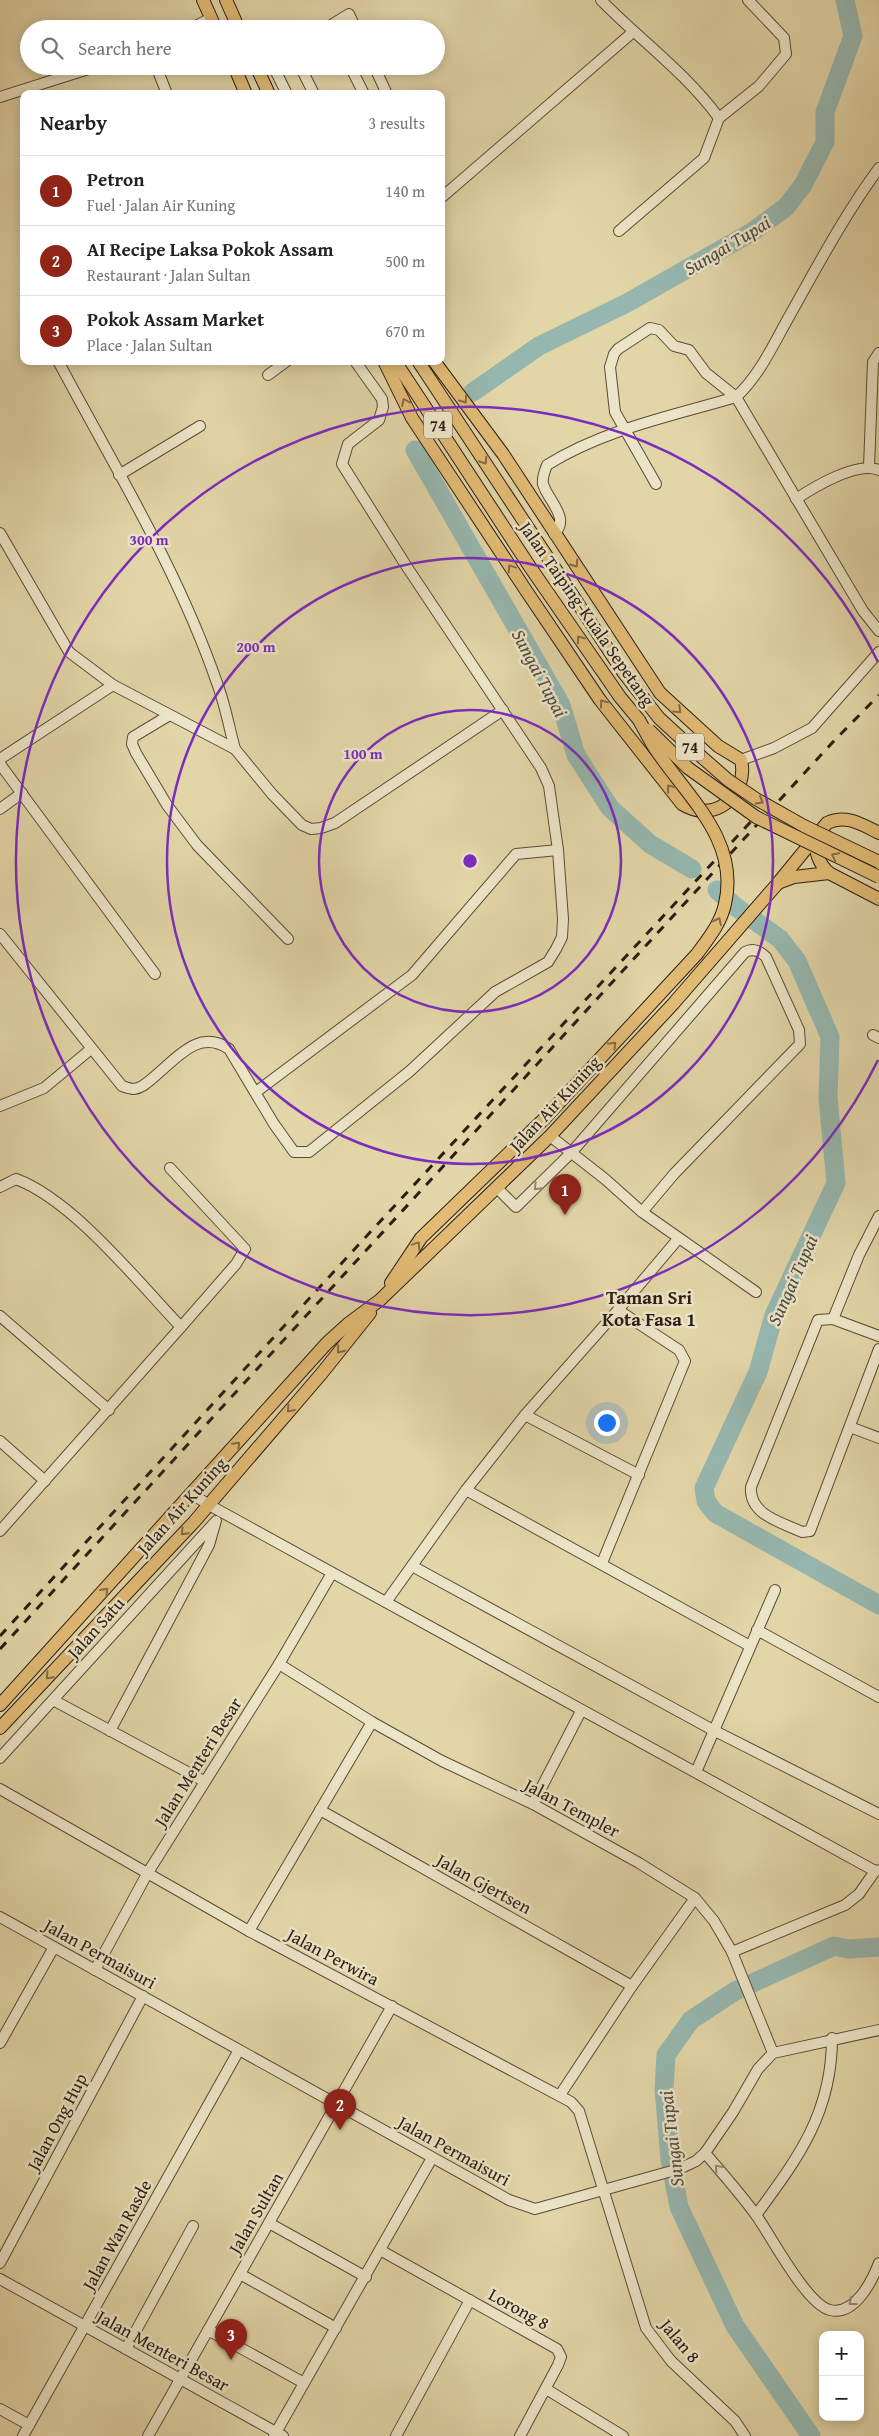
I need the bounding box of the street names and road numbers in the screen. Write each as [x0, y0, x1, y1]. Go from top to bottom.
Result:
road number: 74 [424, 412, 452, 438]
street label: Jalan Taiping-Kuala Sepetang [512, 514, 662, 712]
road number: 74 [676, 734, 704, 760]
street label: Jalan Air Kuning [501, 1049, 607, 1160]
street label: Jalan Air Kuning [129, 1451, 233, 1562]
street label: Jalan Satu [59, 1590, 131, 1666]
street label: Jalan Menteri Besar [146, 1691, 249, 1833]
street label: Jalan Templer [518, 1770, 625, 1844]
street label: Jalan Gjertsen [430, 1845, 537, 1921]
street label: Jalan Permaisuri [37, 1910, 161, 1996]
street label: Jalan Perwira [281, 1920, 385, 1992]
street label: Jalan Ong Hup [19, 2068, 94, 2177]
street label: Jalan Permaisuri [391, 2107, 515, 2193]
street label: Jalan Sultan [220, 2167, 290, 2260]
street label: Jalan Wan Rasde [74, 2174, 158, 2297]
street label: Lorong 8 [484, 2281, 555, 2336]
street label: Jalan Menteri Besar [90, 2302, 235, 2399]
street label: Jalan 8 [653, 2311, 707, 2369]

